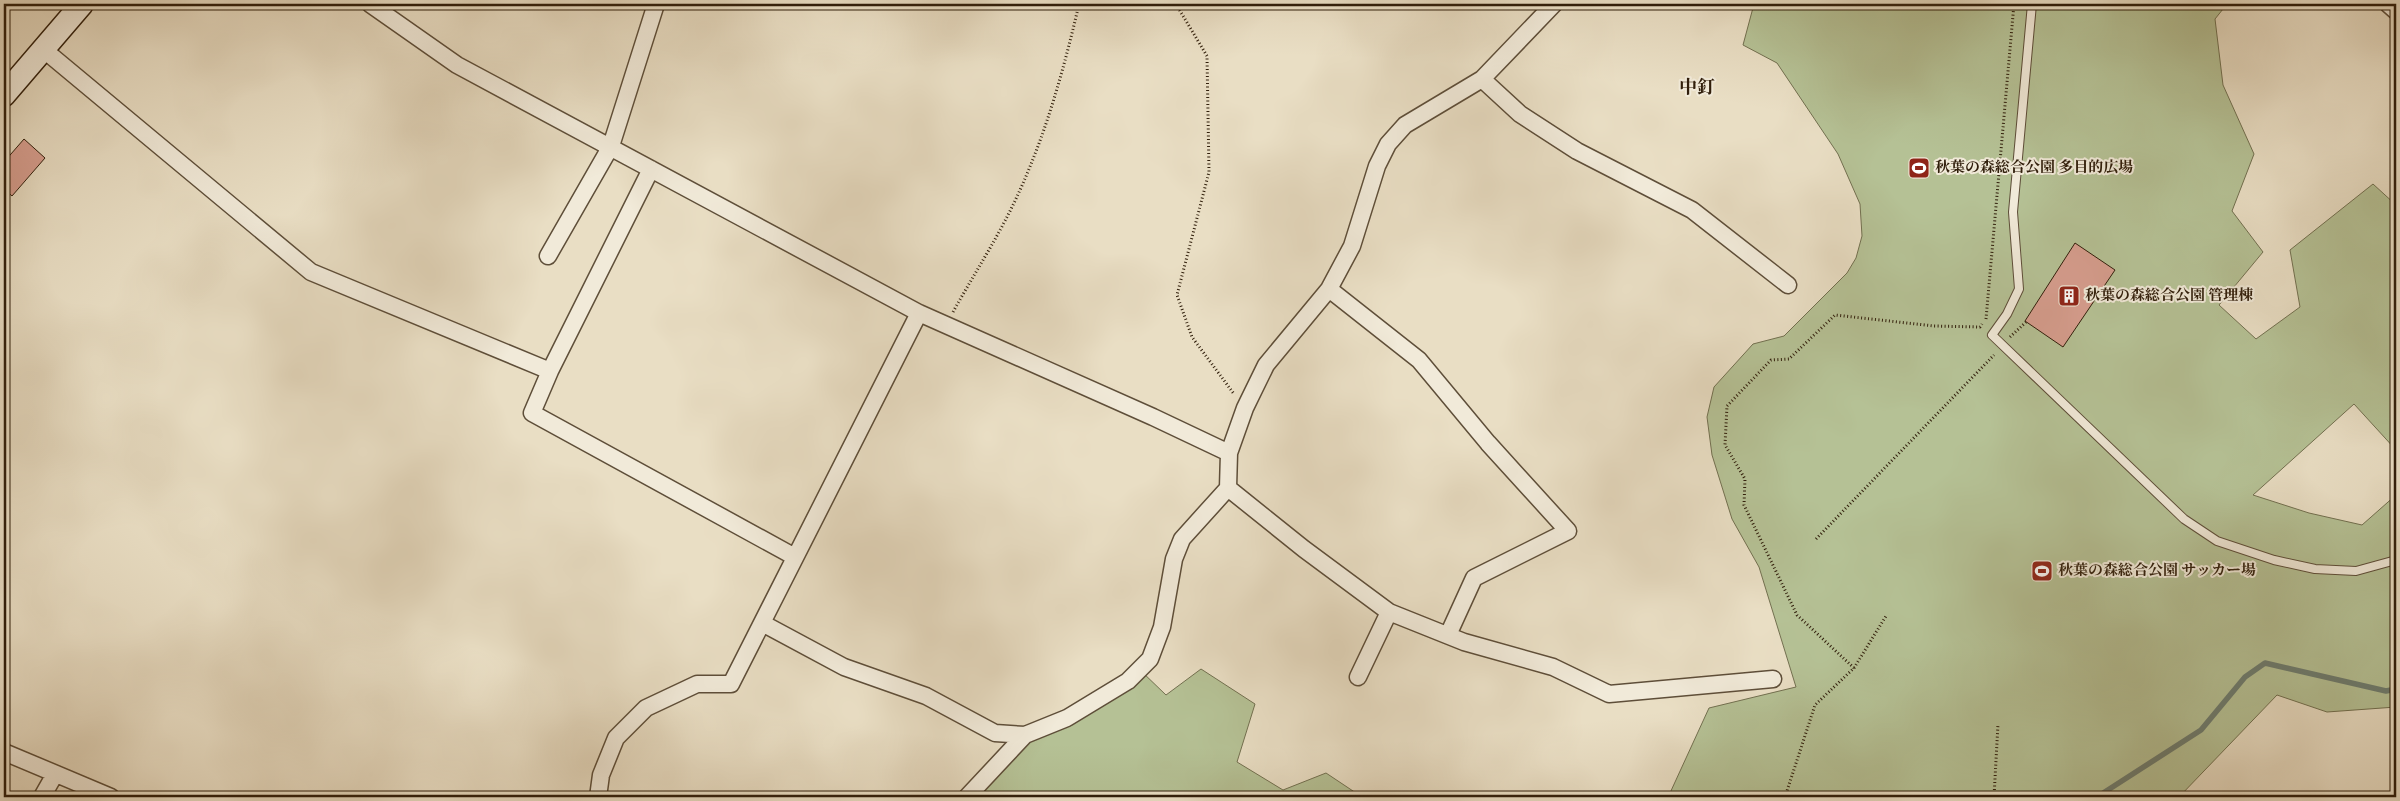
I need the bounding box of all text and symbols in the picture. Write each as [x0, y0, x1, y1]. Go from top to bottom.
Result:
district label: 中釘 [1679, 76, 1715, 102]
sports icon: 秋葉の森総合公園 多目的広場 [1907, 156, 1931, 180]
place label: 秋葉の森総合公園 多目的広場 [1935, 158, 2133, 179]
building icon: 秋葉の森総合公園 管理棟 [2057, 284, 2081, 308]
place label: 秋葉の森総合公園 管理棟 [2085, 286, 2253, 307]
sports icon: 秋葉の森総合公園 サッカー場 [2030, 559, 2054, 583]
place label: 秋葉の森総合公園 サッカー場 [2058, 561, 2256, 582]

